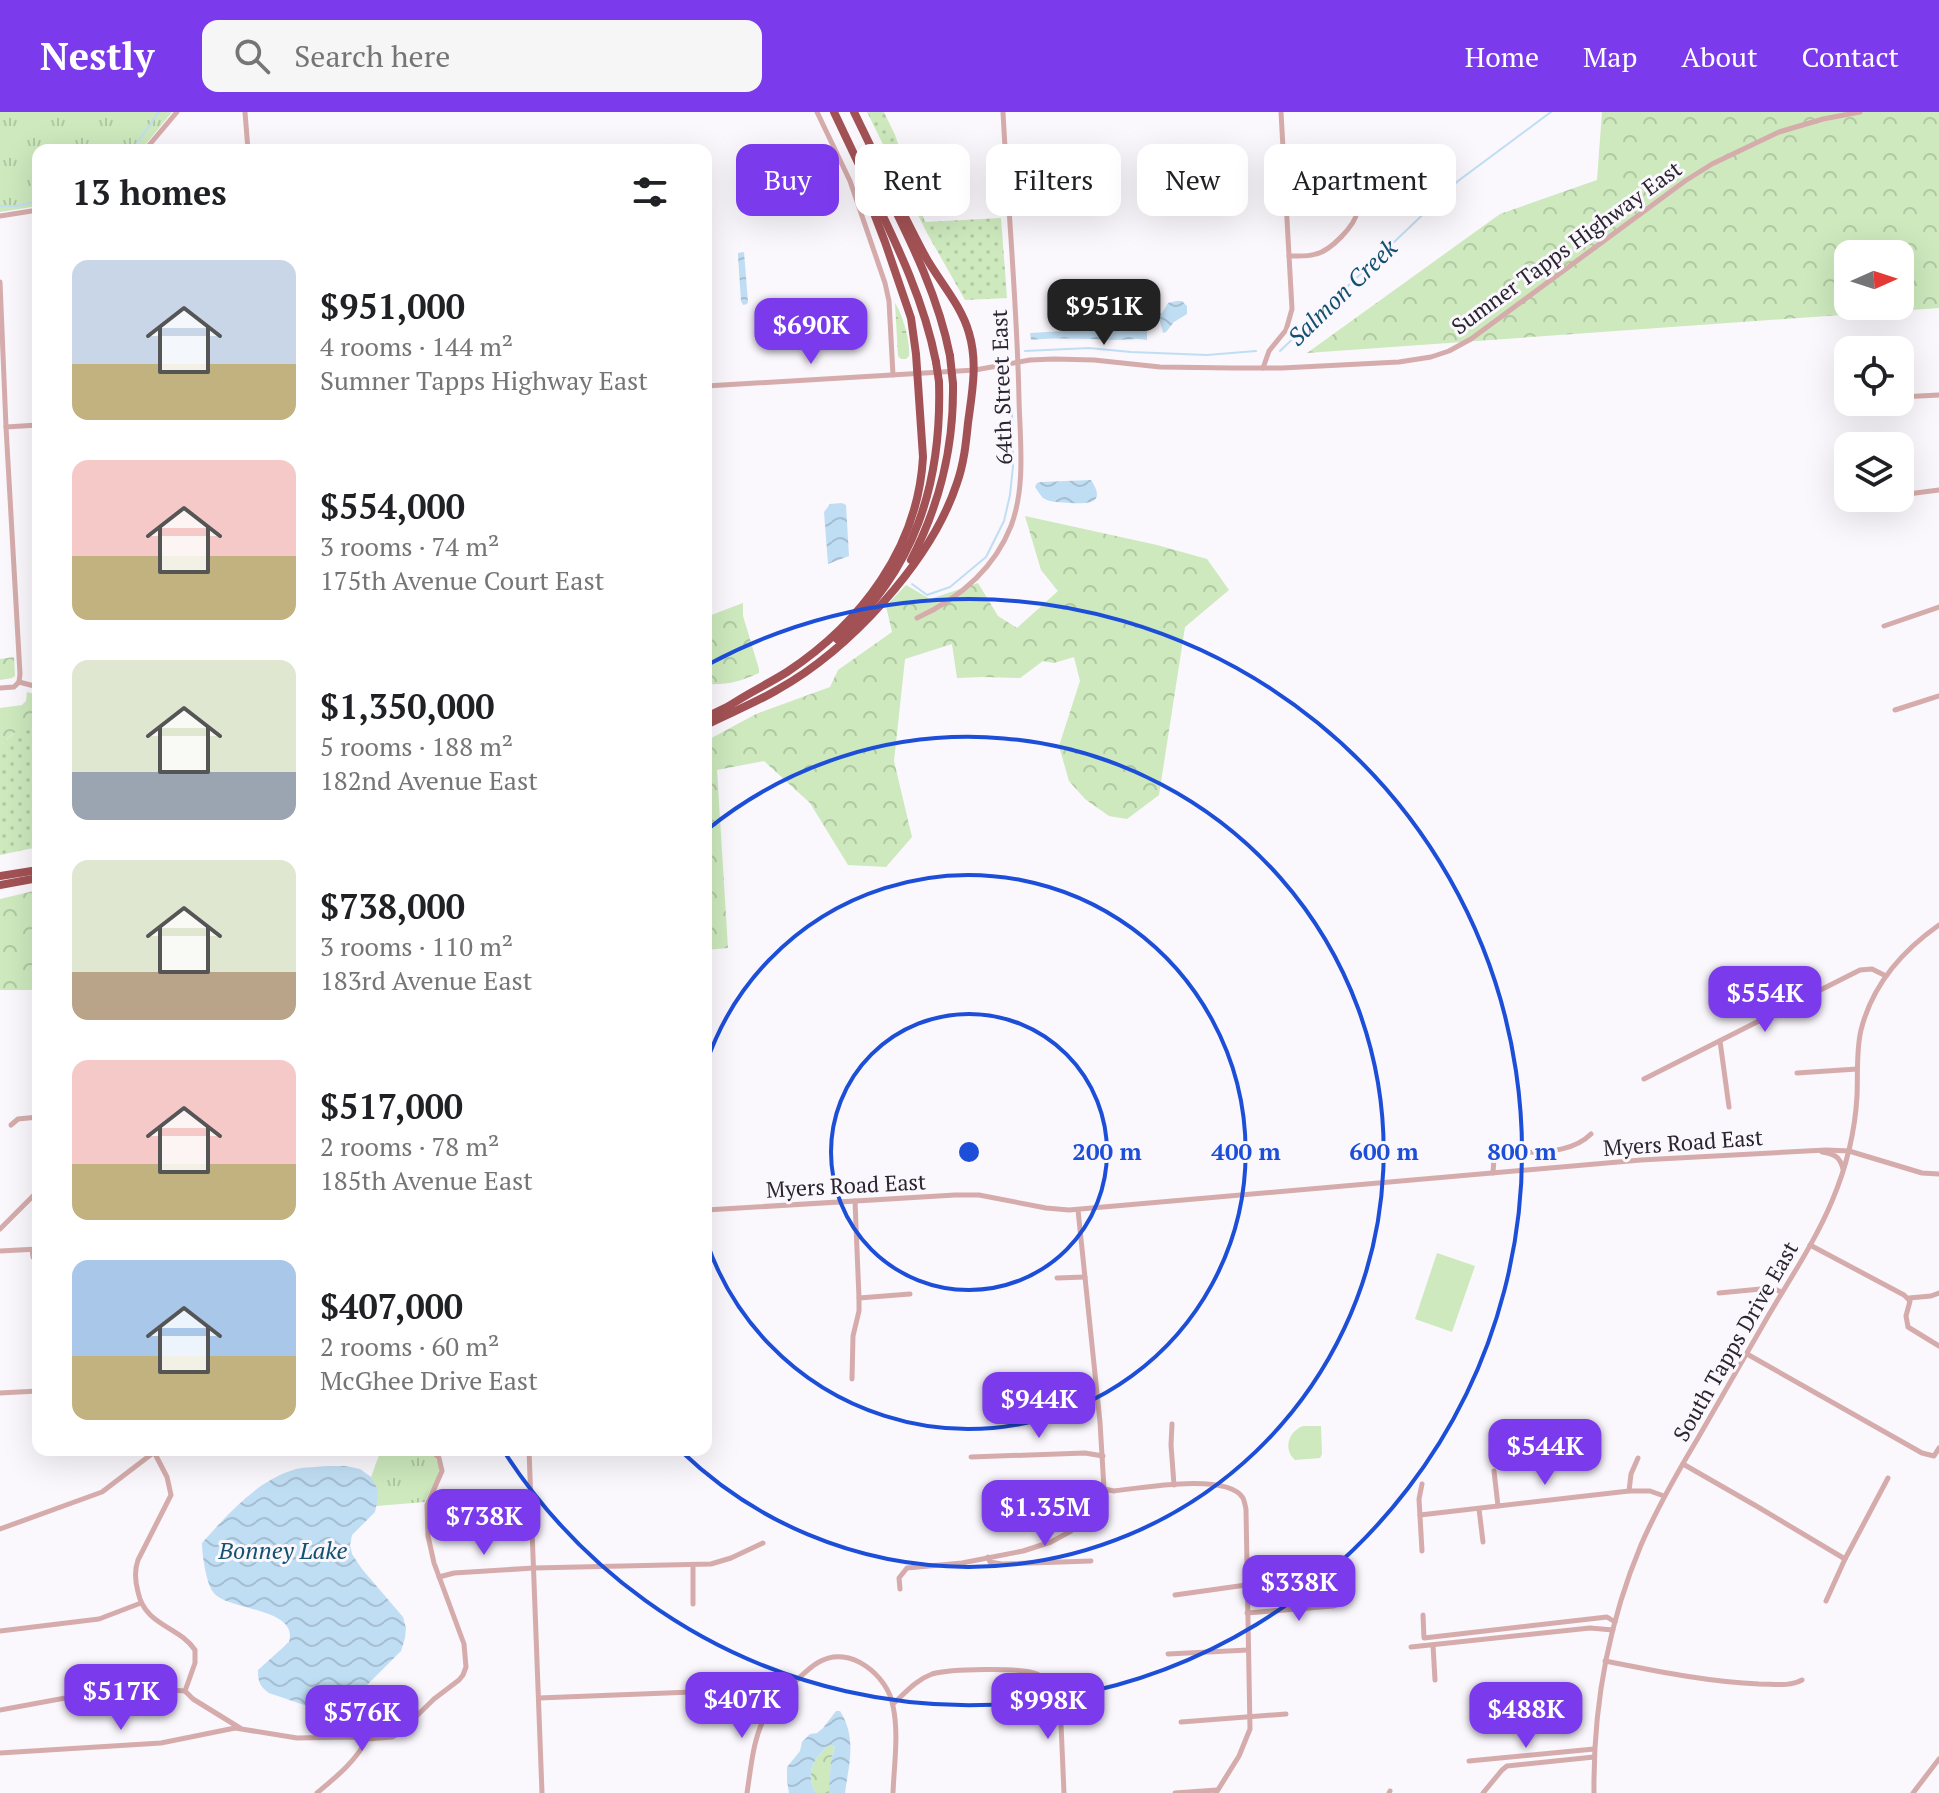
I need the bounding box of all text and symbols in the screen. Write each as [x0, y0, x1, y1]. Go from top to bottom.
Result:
search box [202, 20, 762, 92]
text: Nestly [40, 31, 154, 81]
icon: search [230, 34, 274, 78]
text: Search here [294, 36, 450, 76]
text: Home [1465, 38, 1539, 75]
text: Map [1583, 38, 1637, 75]
text: About [1681, 38, 1758, 75]
text: Contact [1802, 38, 1899, 75]
chip: Buy [736, 144, 839, 216]
chip: Rent [855, 144, 970, 216]
chip: Filters [986, 144, 1121, 216]
chip: New [1137, 144, 1248, 216]
chip: Apartment [1264, 144, 1456, 216]
street label: Sumner Tapps Highway East [1445, 154, 1687, 340]
text: 13 homes [72, 170, 227, 215]
icon: filters [628, 170, 672, 214]
water label: Salmon Creek [1280, 231, 1404, 352]
north arrow [1834, 240, 1914, 320]
map controls [1834, 240, 1914, 512]
pin: $951K [1048, 279, 1160, 347]
text: $951,000 [320, 284, 465, 329]
text: $951K [1065, 288, 1143, 322]
icon: home [136, 292, 232, 388]
pin: $690K [755, 298, 867, 366]
text: $690K [772, 307, 850, 341]
street label: 64th Street East [984, 309, 1018, 465]
text: 4 rooms · 144 m² [320, 329, 513, 363]
button: locate [1834, 336, 1914, 416]
text: Sumner Tapps Highway East [320, 363, 648, 397]
button: layers [1834, 432, 1914, 512]
text: $554,000 [320, 484, 465, 529]
icon: home [136, 492, 232, 588]
text: 3 rooms · 74 m² [320, 529, 499, 563]
text: 175th Avenue Court East [320, 563, 604, 597]
text: $1,350,000 [320, 684, 495, 729]
icon: home [136, 692, 232, 788]
text: 5 rooms · 188 m² [320, 729, 513, 763]
text: 182nd Avenue East [320, 763, 538, 797]
text: $738,000 [320, 884, 465, 929]
icon: home [136, 892, 232, 988]
text: 3 rooms · 110 m² [320, 929, 513, 963]
text: 183rd Avenue East [320, 963, 532, 997]
pin: $554K [1709, 966, 1821, 1034]
text: $554K [1726, 975, 1804, 1009]
text: $517,000 [320, 1084, 463, 1129]
icon: home [136, 1092, 232, 1188]
street label: Myers Road East [1602, 1122, 1764, 1162]
text: 2 rooms · 78 m² [320, 1129, 499, 1163]
text: 200 m [1072, 1135, 1142, 1167]
text: 400 m [1211, 1135, 1281, 1167]
text: 600 m [1349, 1135, 1419, 1167]
text: 800 m [1487, 1135, 1557, 1167]
centre of rings [955, 1138, 983, 1166]
text: 185th Avenue East [320, 1163, 533, 1197]
street label: Myers Road East [765, 1166, 927, 1204]
street label: South Tapps Drive East [1666, 1236, 1804, 1446]
text: $407,000 [320, 1284, 463, 1329]
icon: home [136, 1292, 232, 1388]
text: 2 rooms · 60 m² [320, 1329, 499, 1363]
text: McGhee Drive East [320, 1363, 538, 1397]
pin: $944K [983, 1372, 1095, 1440]
text: $944K [1000, 1381, 1078, 1415]
pin: $544K [1489, 1419, 1601, 1487]
text: $544K [1506, 1428, 1584, 1462]
pin: $1.35M [980, 1480, 1110, 1548]
pin: $738K [428, 1489, 540, 1557]
text: $1.35M [1000, 1489, 1090, 1523]
text: $738K [445, 1498, 523, 1532]
water label: Bonney Lake [218, 1534, 348, 1566]
pin: $338K [1243, 1555, 1355, 1623]
text: $338K [1260, 1564, 1338, 1598]
pin: $517K [65, 1664, 177, 1732]
pin: $407K [686, 1672, 798, 1740]
text: $517K [82, 1673, 160, 1707]
pin: $998K [992, 1673, 1104, 1741]
text: $407K [703, 1681, 781, 1715]
text: $998K [1009, 1682, 1087, 1716]
pin: $488K [1470, 1682, 1582, 1750]
pin: $576K [306, 1685, 418, 1753]
text: $488K [1487, 1691, 1565, 1725]
text: $576K [323, 1694, 401, 1728]

